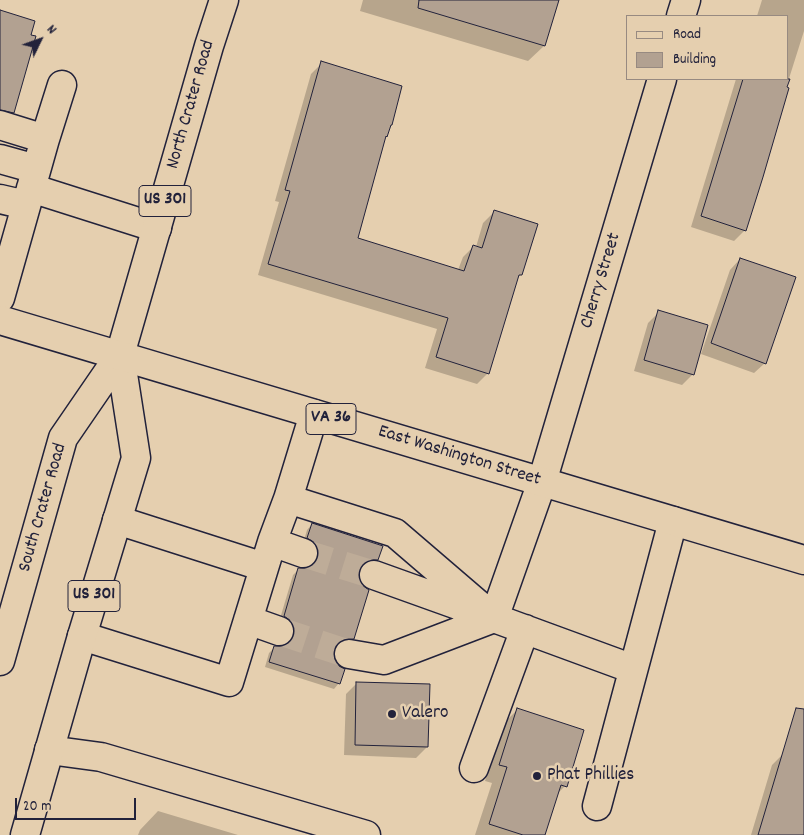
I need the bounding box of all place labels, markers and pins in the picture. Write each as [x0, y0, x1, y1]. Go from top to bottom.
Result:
place label: Valero [402, 703, 448, 725]
marker: Valero [386, 708, 398, 720]
place label: Phat Phillies [547, 765, 634, 787]
marker: Phat Phillies [531, 770, 543, 782]

